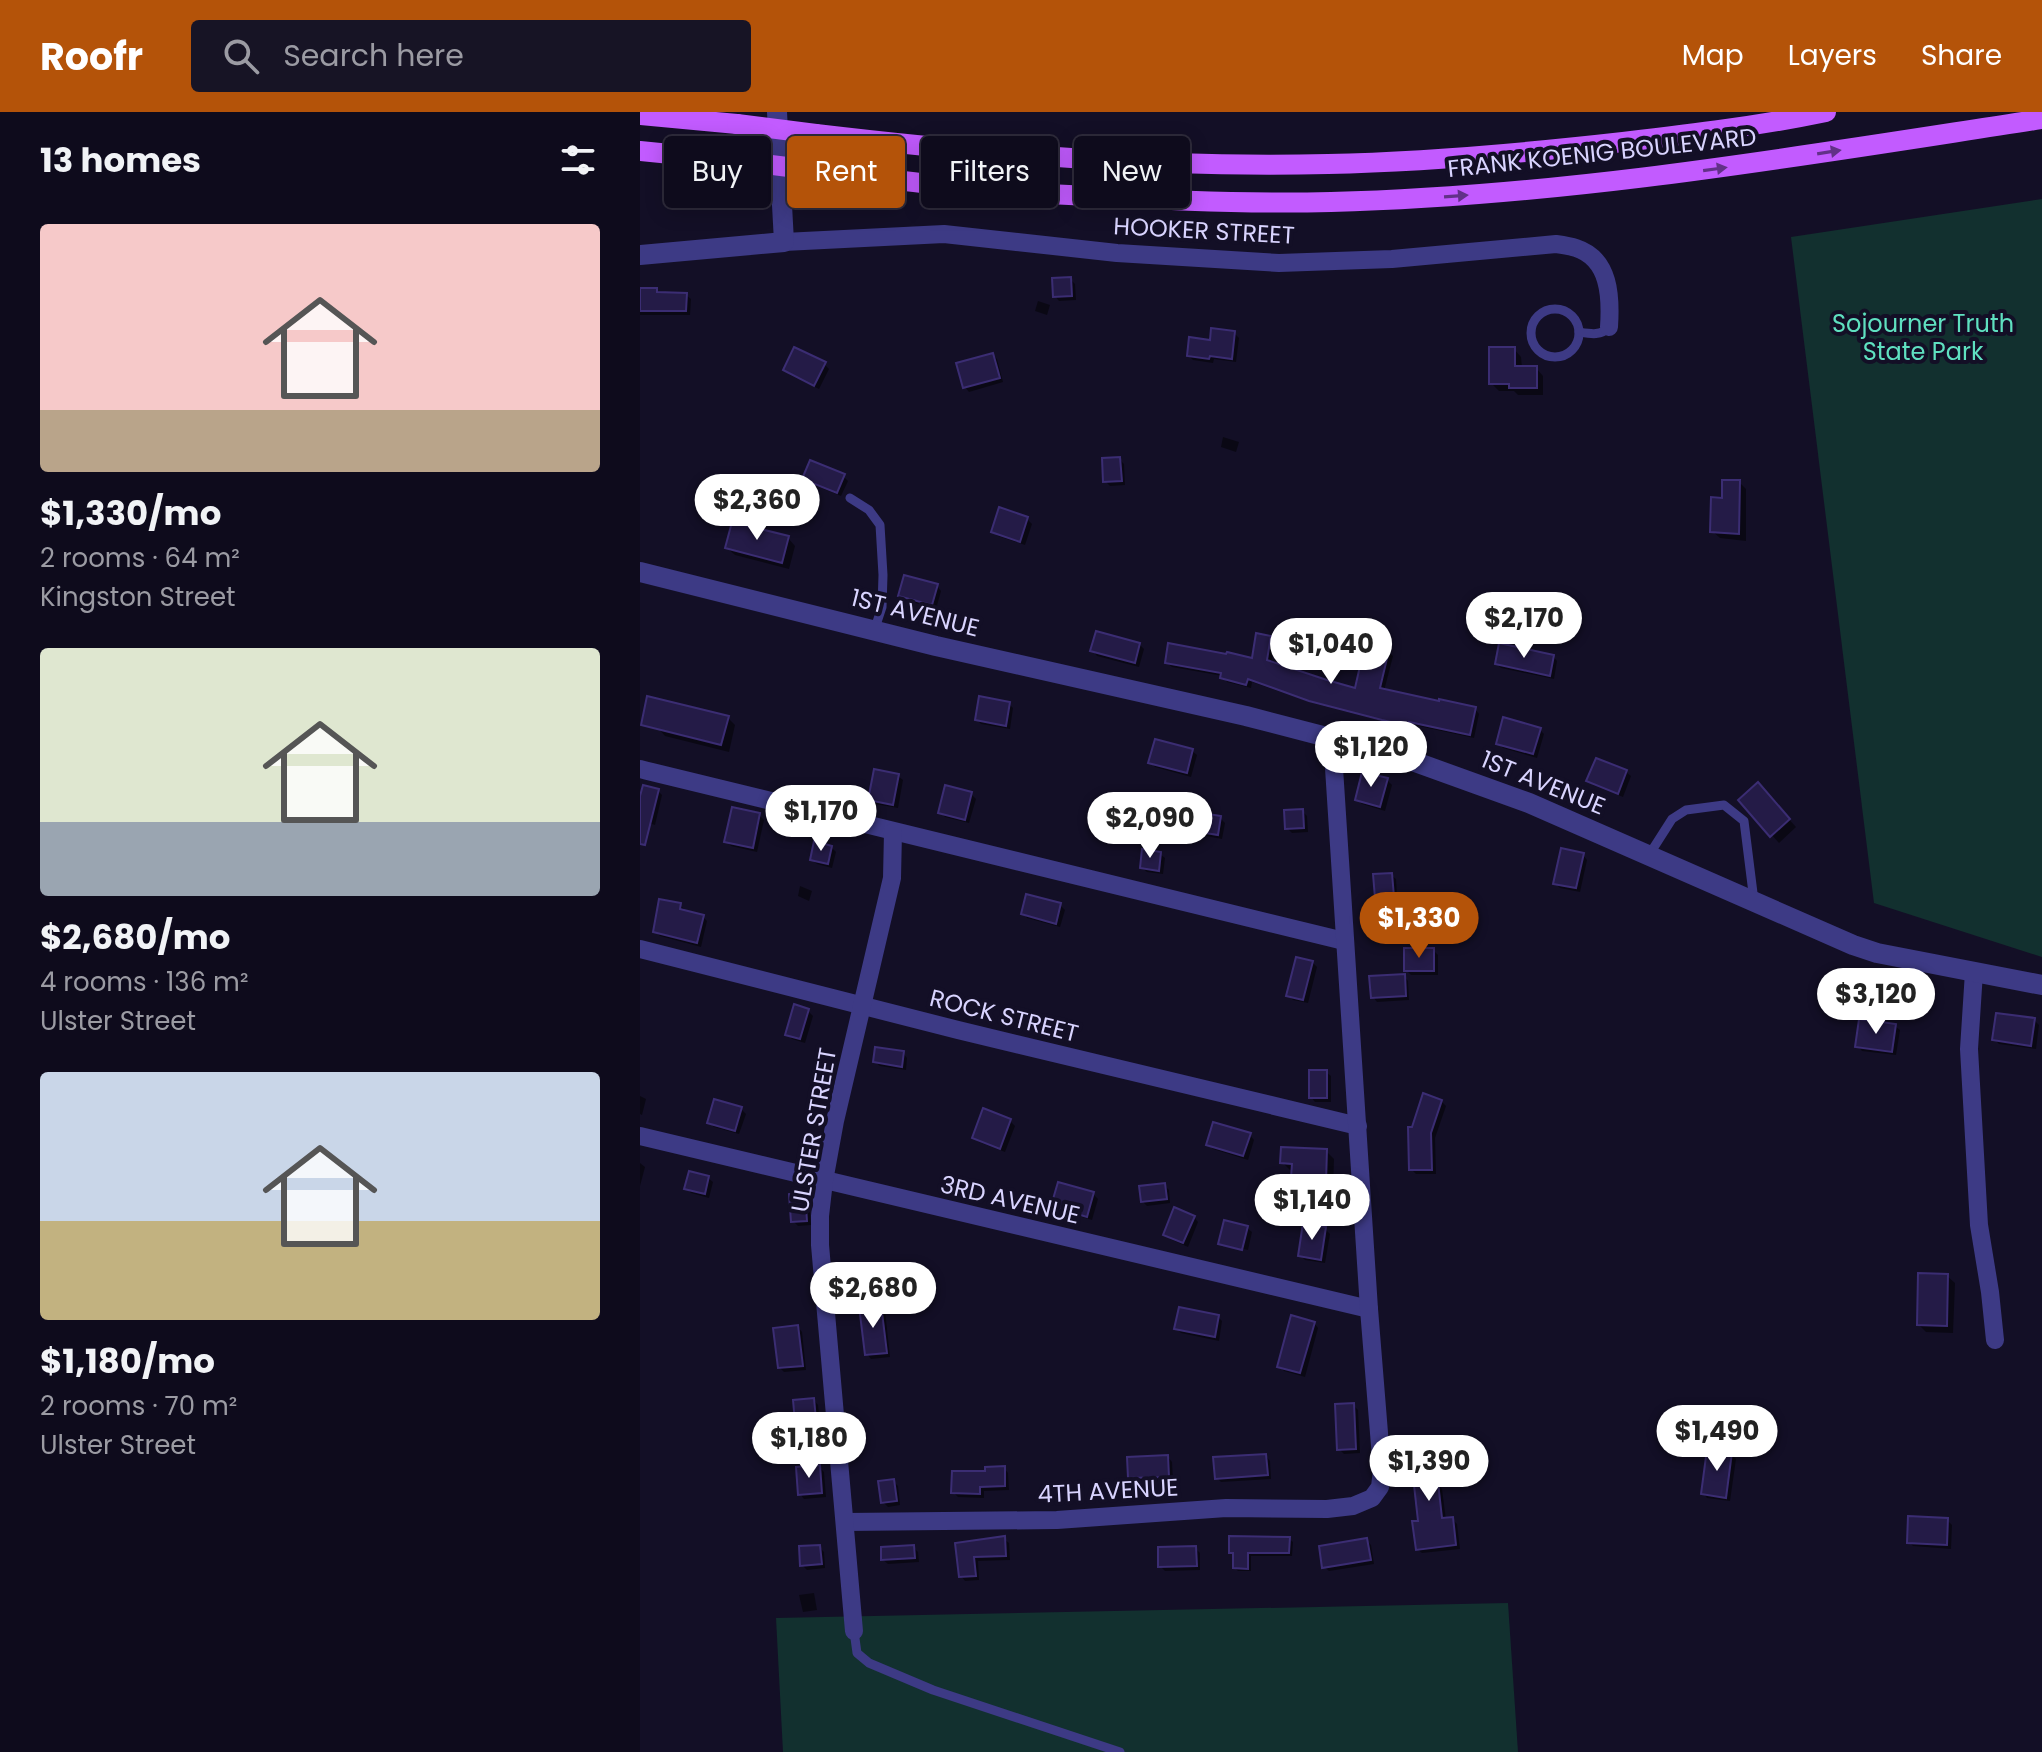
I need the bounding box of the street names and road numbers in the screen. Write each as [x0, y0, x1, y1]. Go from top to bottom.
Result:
street label: FRANK KOENIG BOULEVARD [1446, 120, 1758, 185]
street label: HOOKER STREET [1113, 209, 1295, 252]
street label: 1ST AVENUE [847, 581, 983, 644]
street label: 1ST AVENUE [1476, 743, 1610, 822]
street label: ROCK STREET [926, 981, 1082, 1050]
street label: ULSTER STREET [783, 1045, 844, 1215]
street label: 3RD AVENUE [937, 1167, 1083, 1232]
street label: 4TH AVENUE [1037, 1470, 1179, 1511]

